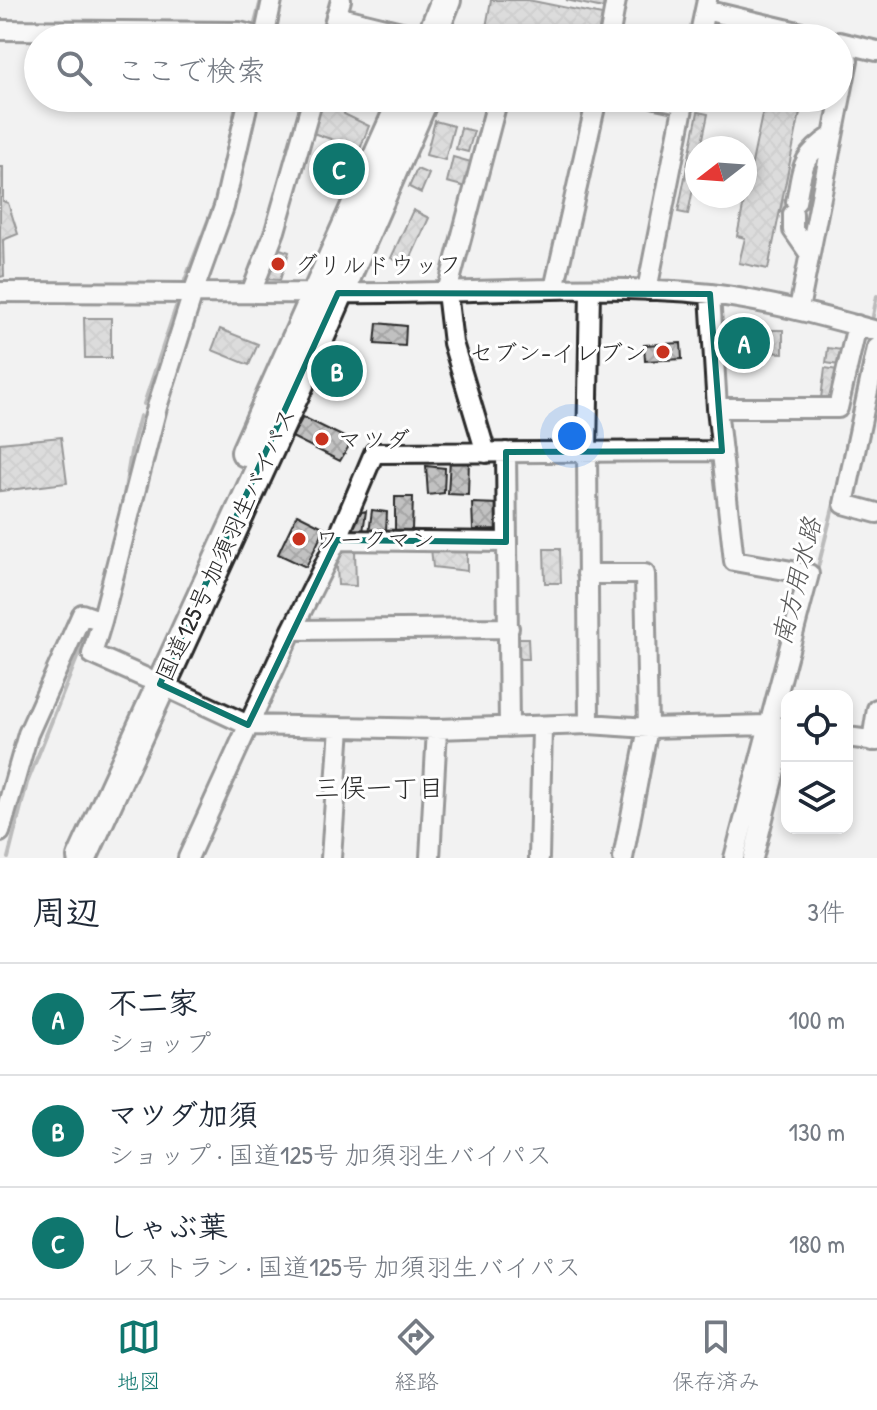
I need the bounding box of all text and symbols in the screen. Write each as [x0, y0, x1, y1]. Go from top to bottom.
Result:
search box [24, 24, 853, 112]
icon: search [52, 46, 96, 90]
text: ここで検索 [116, 50, 266, 90]
north arrow [685, 136, 757, 208]
pin: C [313, 139, 365, 199]
place label: グリルドウッフ [294, 248, 462, 280]
marker: グリルドウッフ [269, 255, 287, 273]
pin: A [718, 313, 770, 373]
place label: セブン-イレブン [469, 336, 647, 368]
pin: B [311, 341, 363, 401]
marker: セブン-イレブン [654, 343, 672, 361]
street label: 国道125号 加須羽生バイパス [147, 402, 303, 686]
your location [552, 416, 592, 456]
place label: マツダ [338, 423, 410, 455]
marker: マツダ [313, 430, 331, 448]
water label: 南方用水路 [763, 512, 829, 648]
place label: ワークマン [315, 523, 435, 555]
marker: ワークマン [290, 530, 308, 548]
map controls [781, 690, 853, 834]
button: locate [781, 690, 853, 762]
button: layers [781, 762, 853, 834]
district label: 三俣一丁目 [314, 770, 444, 805]
text: 周辺 [32, 889, 100, 935]
text: 3件 [807, 894, 845, 929]
text: 不二家 [108, 982, 198, 1022]
text: A [52, 1002, 64, 1037]
text: 100 m [789, 1002, 845, 1037]
text: ショップ [108, 1025, 211, 1060]
text: マツダ加須 [108, 1094, 258, 1134]
text: B [51, 1114, 65, 1149]
text: 130 m [789, 1114, 845, 1149]
text: ショップ · 国道125号 加須羽生バイパス [108, 1137, 552, 1172]
text: しゃぶ葉 [108, 1206, 228, 1246]
text: C [51, 1226, 65, 1261]
text: 180 m [789, 1226, 845, 1261]
text: レストラン · 国道125号 加須羽生バイパス [108, 1249, 581, 1284]
tab: 地図 [117, 1315, 161, 1396]
tab: 経路 [394, 1315, 438, 1396]
tab: 保存済み [672, 1315, 760, 1396]

